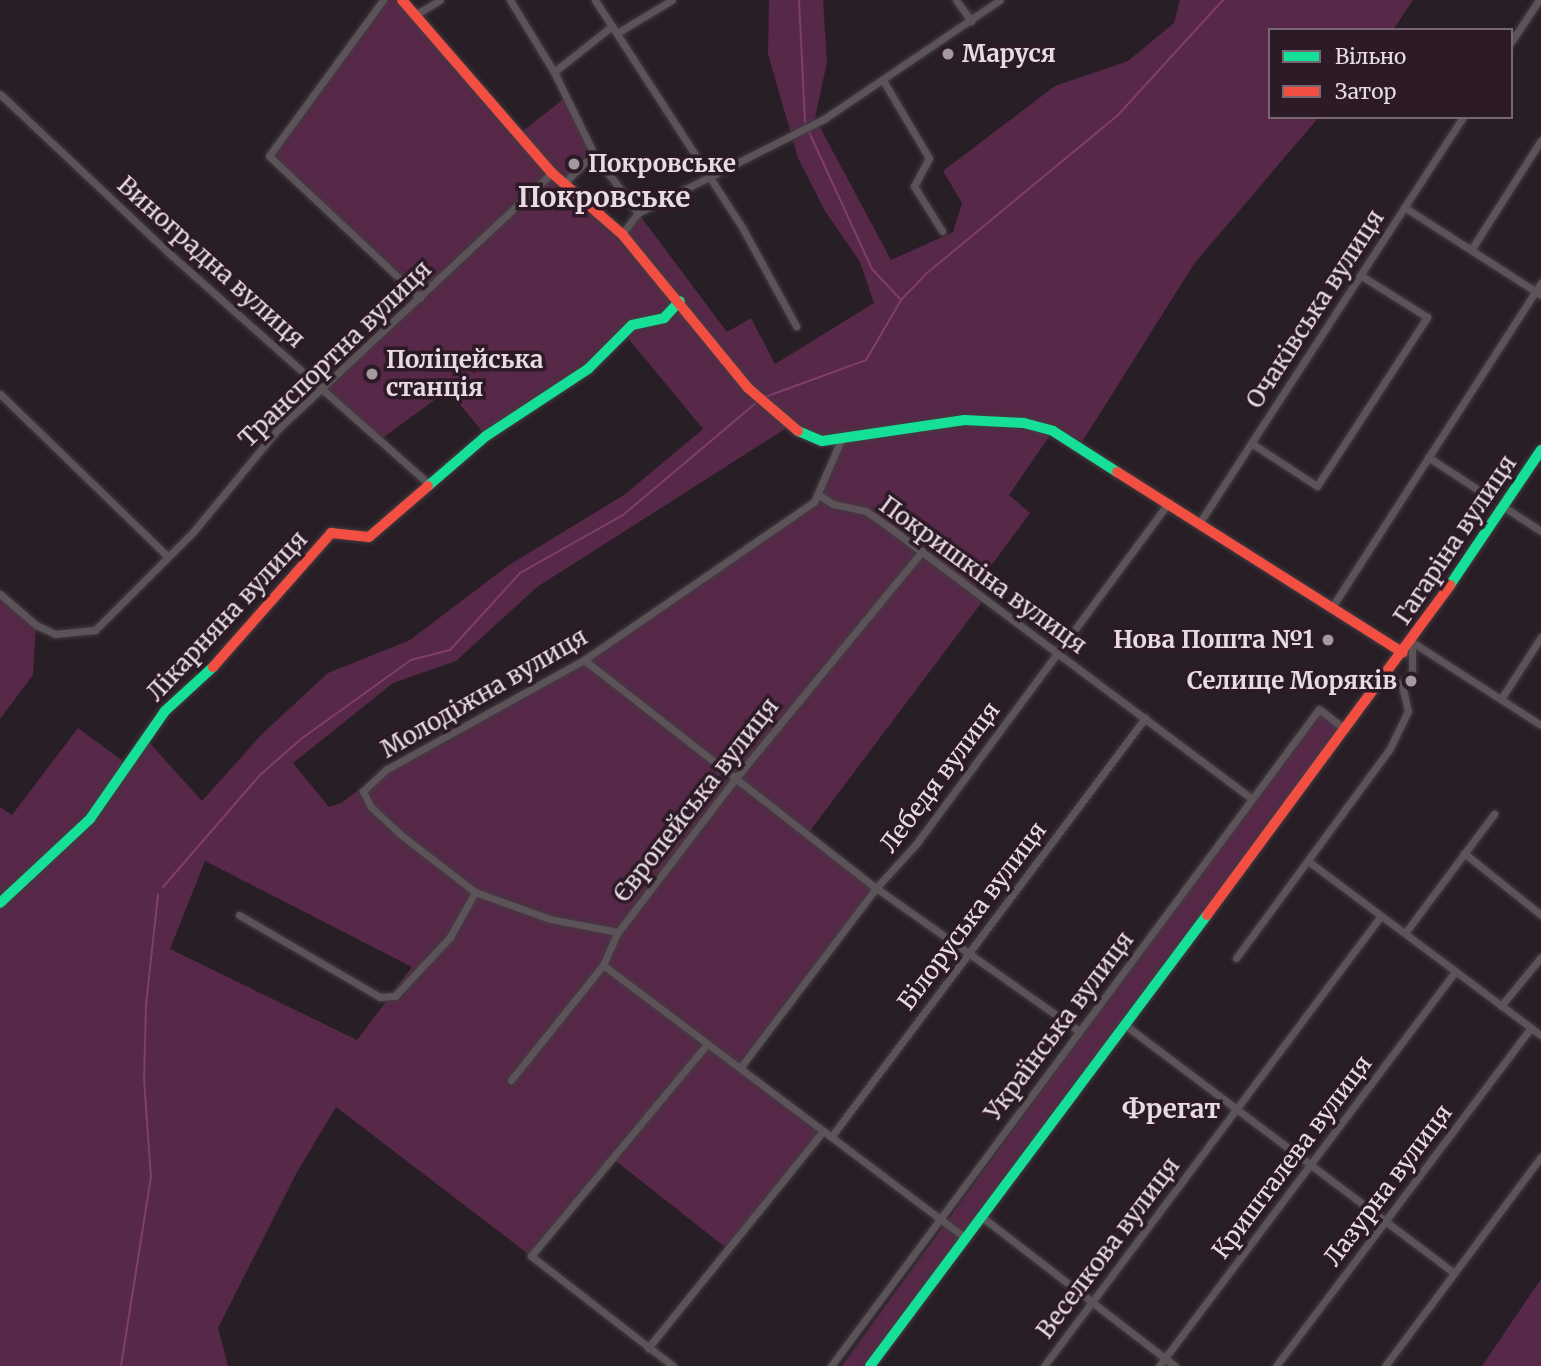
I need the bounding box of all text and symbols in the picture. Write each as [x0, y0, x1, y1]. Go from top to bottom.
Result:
legend [1268, 28, 1513, 119]
place label: Маруся [962, 40, 1056, 68]
text: Вільно [1335, 43, 1406, 70]
marker: Маруся [940, 46, 956, 62]
text: Затор [1335, 78, 1396, 105]
place label: Покровське [588, 150, 736, 178]
marker: Покровське [566, 156, 582, 172]
street label: Виноградна вулиця [112, 170, 310, 354]
district label: Покровське [518, 180, 690, 214]
street label: Очаківська вулиця [1240, 204, 1390, 414]
street label: Транспортна вулиця [233, 255, 437, 453]
place label: Поліцейська станція [386, 346, 543, 402]
marker: Поліцейська станція [364, 366, 380, 382]
street label: Гагаріна вулиця [1388, 450, 1522, 630]
street label: Покришкіна вулиця [874, 490, 1092, 660]
street label: Лікарняна вулиця [141, 525, 313, 707]
street label: Молодіжна вулиця [376, 622, 592, 764]
place label: Нова Пошта №1 [1113, 626, 1314, 654]
marker: Нова Пошта №1 [1320, 632, 1336, 648]
place label: Селище Моряків [1187, 667, 1397, 695]
marker: Селище Моряків [1403, 673, 1419, 689]
street label: Європейська вулиця [607, 692, 785, 908]
street label: Лебедя вулиця [874, 696, 1006, 858]
street label: Білоруська вулиця [892, 816, 1052, 1016]
street label: Українська вулиця [979, 926, 1139, 1126]
street label: Кришталева вулиця [1206, 1050, 1378, 1264]
district label: Фрегат [1122, 1093, 1220, 1125]
street label: Лазурна вулиця [1318, 1099, 1458, 1271]
street label: Веселкова вулиця [1031, 1152, 1185, 1344]

